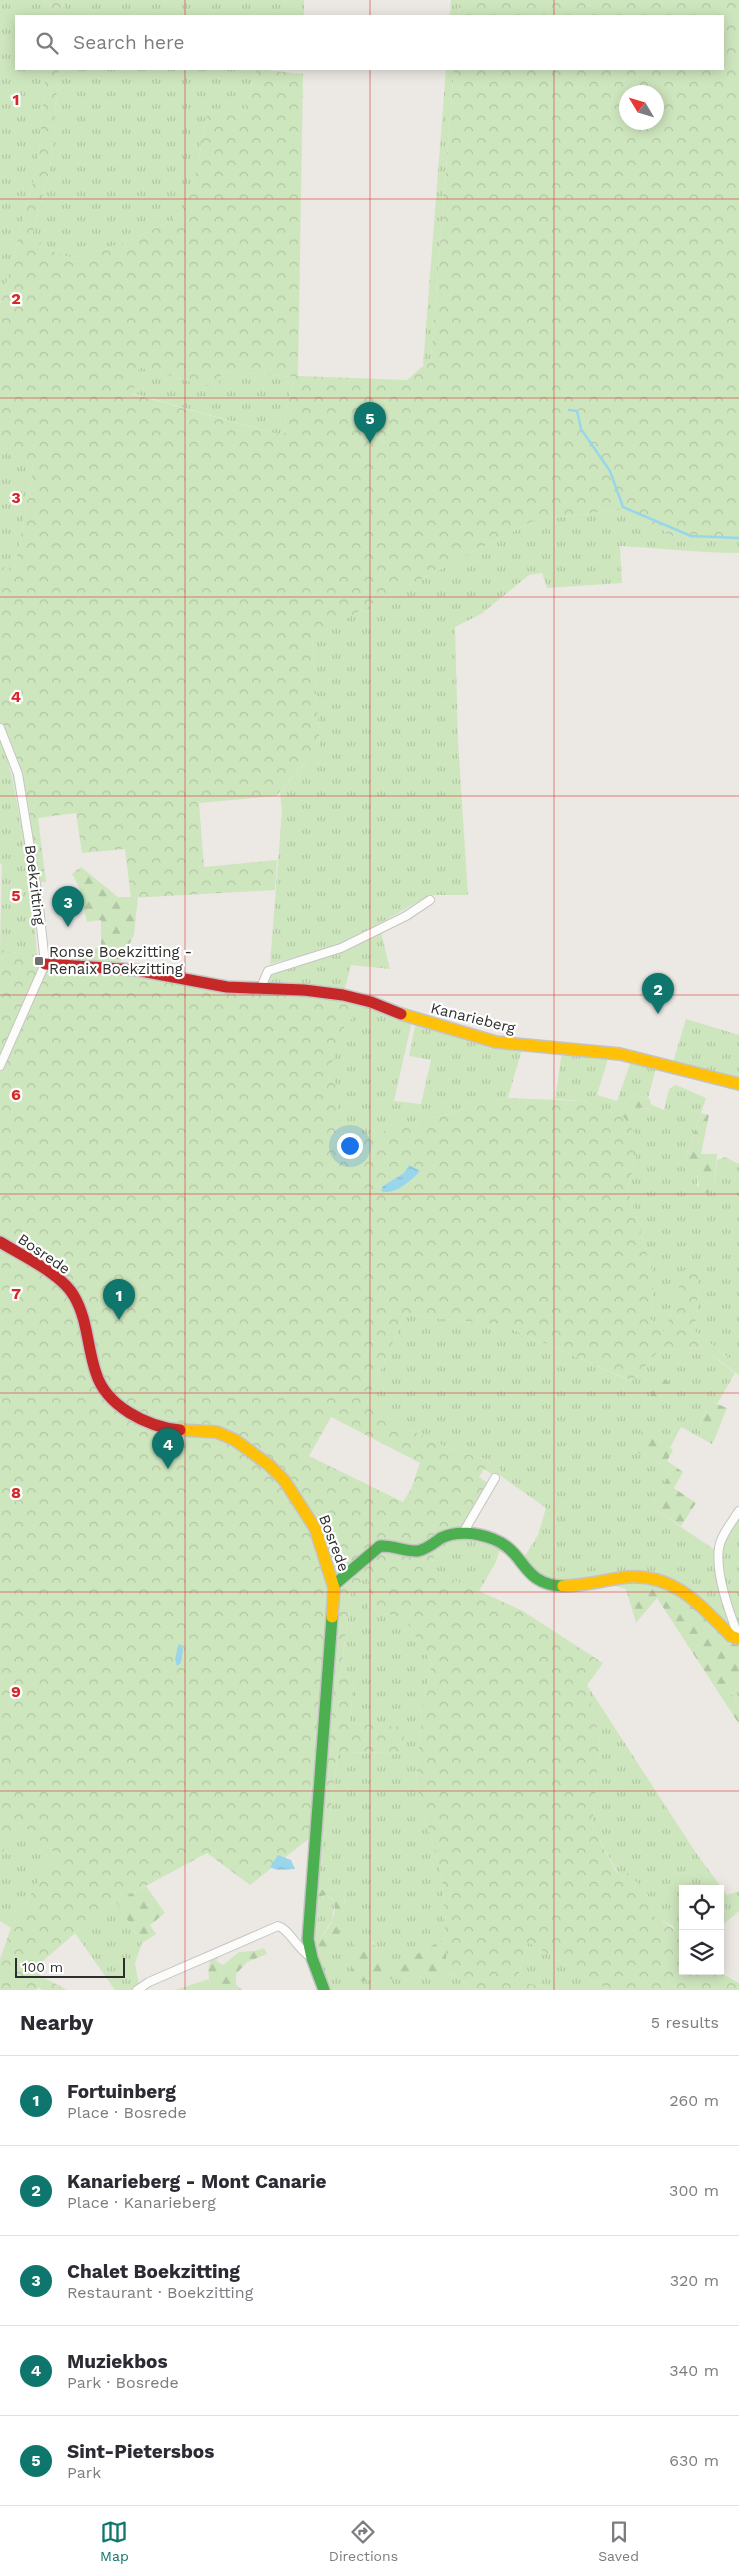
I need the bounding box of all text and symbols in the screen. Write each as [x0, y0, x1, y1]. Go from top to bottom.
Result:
search box [15, 15, 724, 70]
icon: search [33, 29, 61, 57]
text: Search here [73, 31, 184, 54]
north arrow [619, 85, 664, 130]
text: 1 [13, 90, 19, 109]
text: 2 [11, 289, 21, 308]
pin: 5 [354, 402, 386, 443]
text: 3 [11, 488, 21, 507]
text: 4 [11, 687, 21, 706]
street label: Boekzitting [21, 844, 49, 926]
text: 5 [11, 886, 21, 905]
pin: 3 [52, 886, 84, 927]
place label: Ronse Boekzitting - Renaix Boekzitting [49, 943, 192, 978]
marker: Ronse Boekzitting - Renaix Boekzitting [33, 955, 45, 967]
pin: 2 [642, 973, 674, 1014]
street label: Kanarieberg [429, 999, 517, 1037]
text: 6 [11, 1085, 21, 1104]
your location [337, 1133, 363, 1159]
street label: Bosrede [14, 1230, 74, 1278]
pin: 1 [103, 1279, 135, 1320]
text: 7 [11, 1284, 21, 1303]
pin: 4 [152, 1428, 184, 1469]
text: 8 [11, 1483, 21, 1502]
street label: Bosrede [315, 1512, 353, 1574]
text: 9 [11, 1682, 21, 1701]
map controls [679, 1885, 724, 1975]
button: locate [679, 1885, 724, 1930]
button: layers [679, 1930, 724, 1975]
scale bar [15, 1955, 125, 1978]
text: 100 m [22, 1959, 63, 1975]
text: Nearby [20, 2010, 93, 2035]
text: 5 results [651, 2013, 719, 2032]
text: Fortuinberg [67, 2080, 176, 2103]
text: 1 [33, 2091, 39, 2110]
text: 260 m [669, 2091, 719, 2110]
text: Place · Bosrede [67, 2103, 187, 2122]
text: Kanarieberg - Mont Canarie [67, 2170, 326, 2193]
text: 2 [31, 2181, 41, 2200]
text: 300 m [669, 2181, 719, 2200]
text: Place · Kanarieberg [67, 2193, 216, 2212]
text: Chalet Boekzitting [67, 2260, 240, 2283]
text: 3 [31, 2271, 41, 2290]
text: 320 m [670, 2271, 719, 2290]
text: Restaurant · Boekzitting [67, 2283, 253, 2302]
text: Muziekbos [67, 2350, 168, 2373]
text: 4 [31, 2361, 41, 2380]
text: 340 m [669, 2361, 719, 2380]
text: Park · Bosrede [67, 2373, 179, 2392]
text: Sint-Pietersbos [67, 2440, 214, 2463]
text: 5 [31, 2451, 41, 2470]
text: 630 m [669, 2451, 719, 2470]
text: Park [67, 2463, 101, 2482]
tab: Map [100, 2518, 129, 2564]
tab: Directions [329, 2518, 398, 2564]
tab: Saved [598, 2518, 639, 2564]

